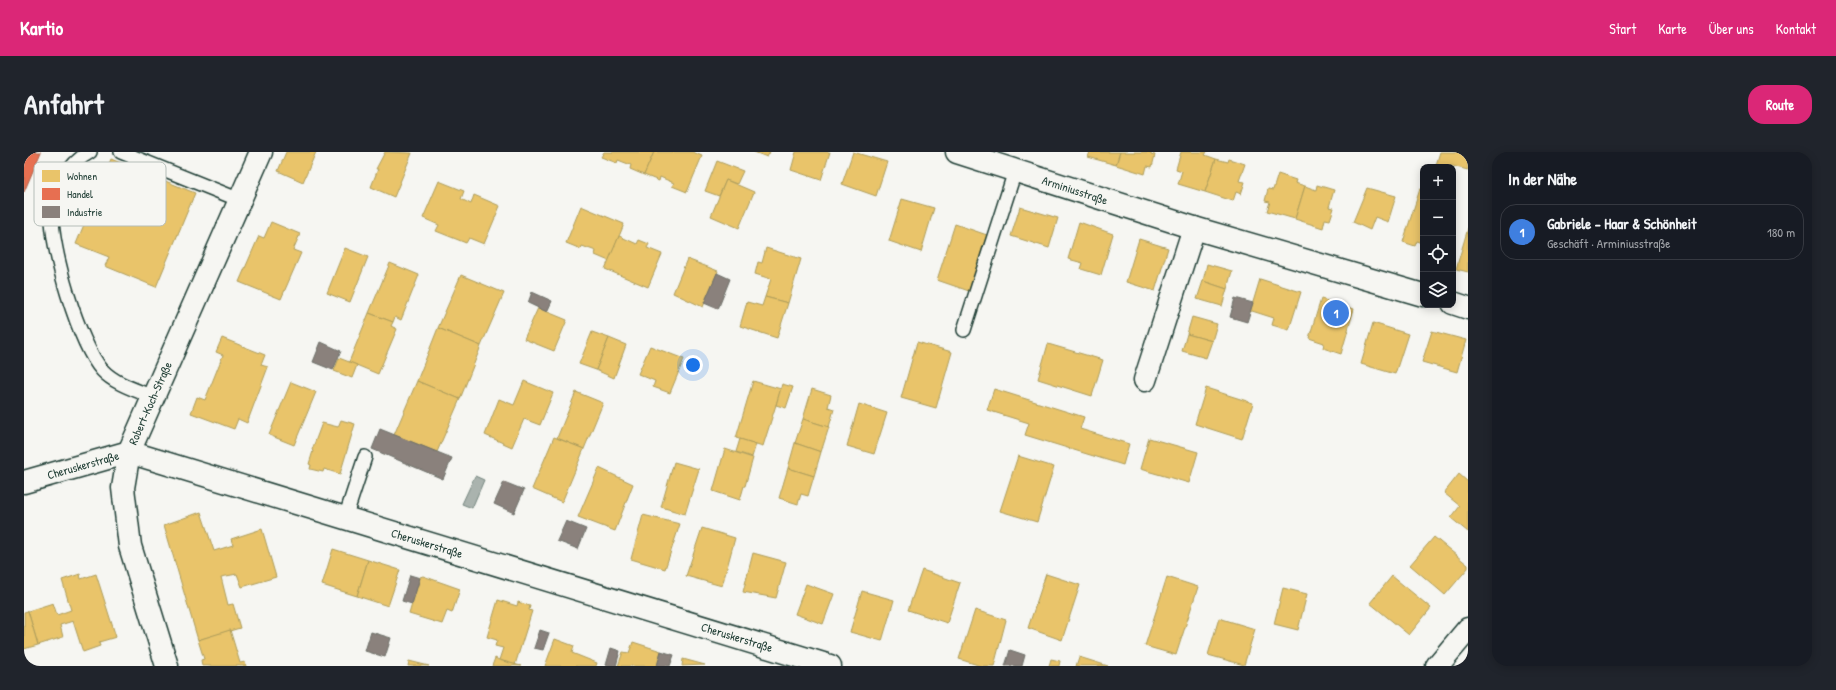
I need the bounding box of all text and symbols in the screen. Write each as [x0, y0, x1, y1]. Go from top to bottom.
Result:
text: Kartio [20, 15, 63, 41]
text: Start [1609, 19, 1636, 38]
text: Karte [1658, 19, 1687, 38]
text: Über uns [1709, 19, 1754, 38]
text: Kontakt [1776, 19, 1816, 38]
text: Anfahrt [24, 85, 104, 123]
button: Route [1748, 85, 1812, 124]
legend [34, 162, 166, 226]
map controls [1420, 164, 1456, 308]
button: + [1420, 164, 1456, 200]
text: In der Nähe [1508, 167, 1577, 190]
text: Wohnen [67, 169, 97, 183]
street label: Arminiusstraße [1040, 171, 1110, 209]
text: Handel [67, 187, 93, 201]
button: − [1420, 200, 1456, 236]
text: Industrie [67, 205, 103, 219]
text: Gabriele - Haar & Schönheit [1547, 213, 1696, 234]
text: 1 [1520, 223, 1524, 241]
text: 180 m [1767, 223, 1795, 241]
text: Geschäft · Arminiusstraße [1547, 234, 1670, 252]
button: locate [1420, 236, 1456, 272]
button: layers [1420, 272, 1456, 308]
pin: 1 [1323, 298, 1349, 328]
your location [683, 355, 703, 375]
street label: Robert-Koch-Straße [124, 359, 176, 447]
street label: Cheruskerstraße [45, 447, 121, 483]
street label: Cheruskerstraße [389, 524, 465, 562]
street label: Cheruskerstraße [699, 618, 775, 656]

